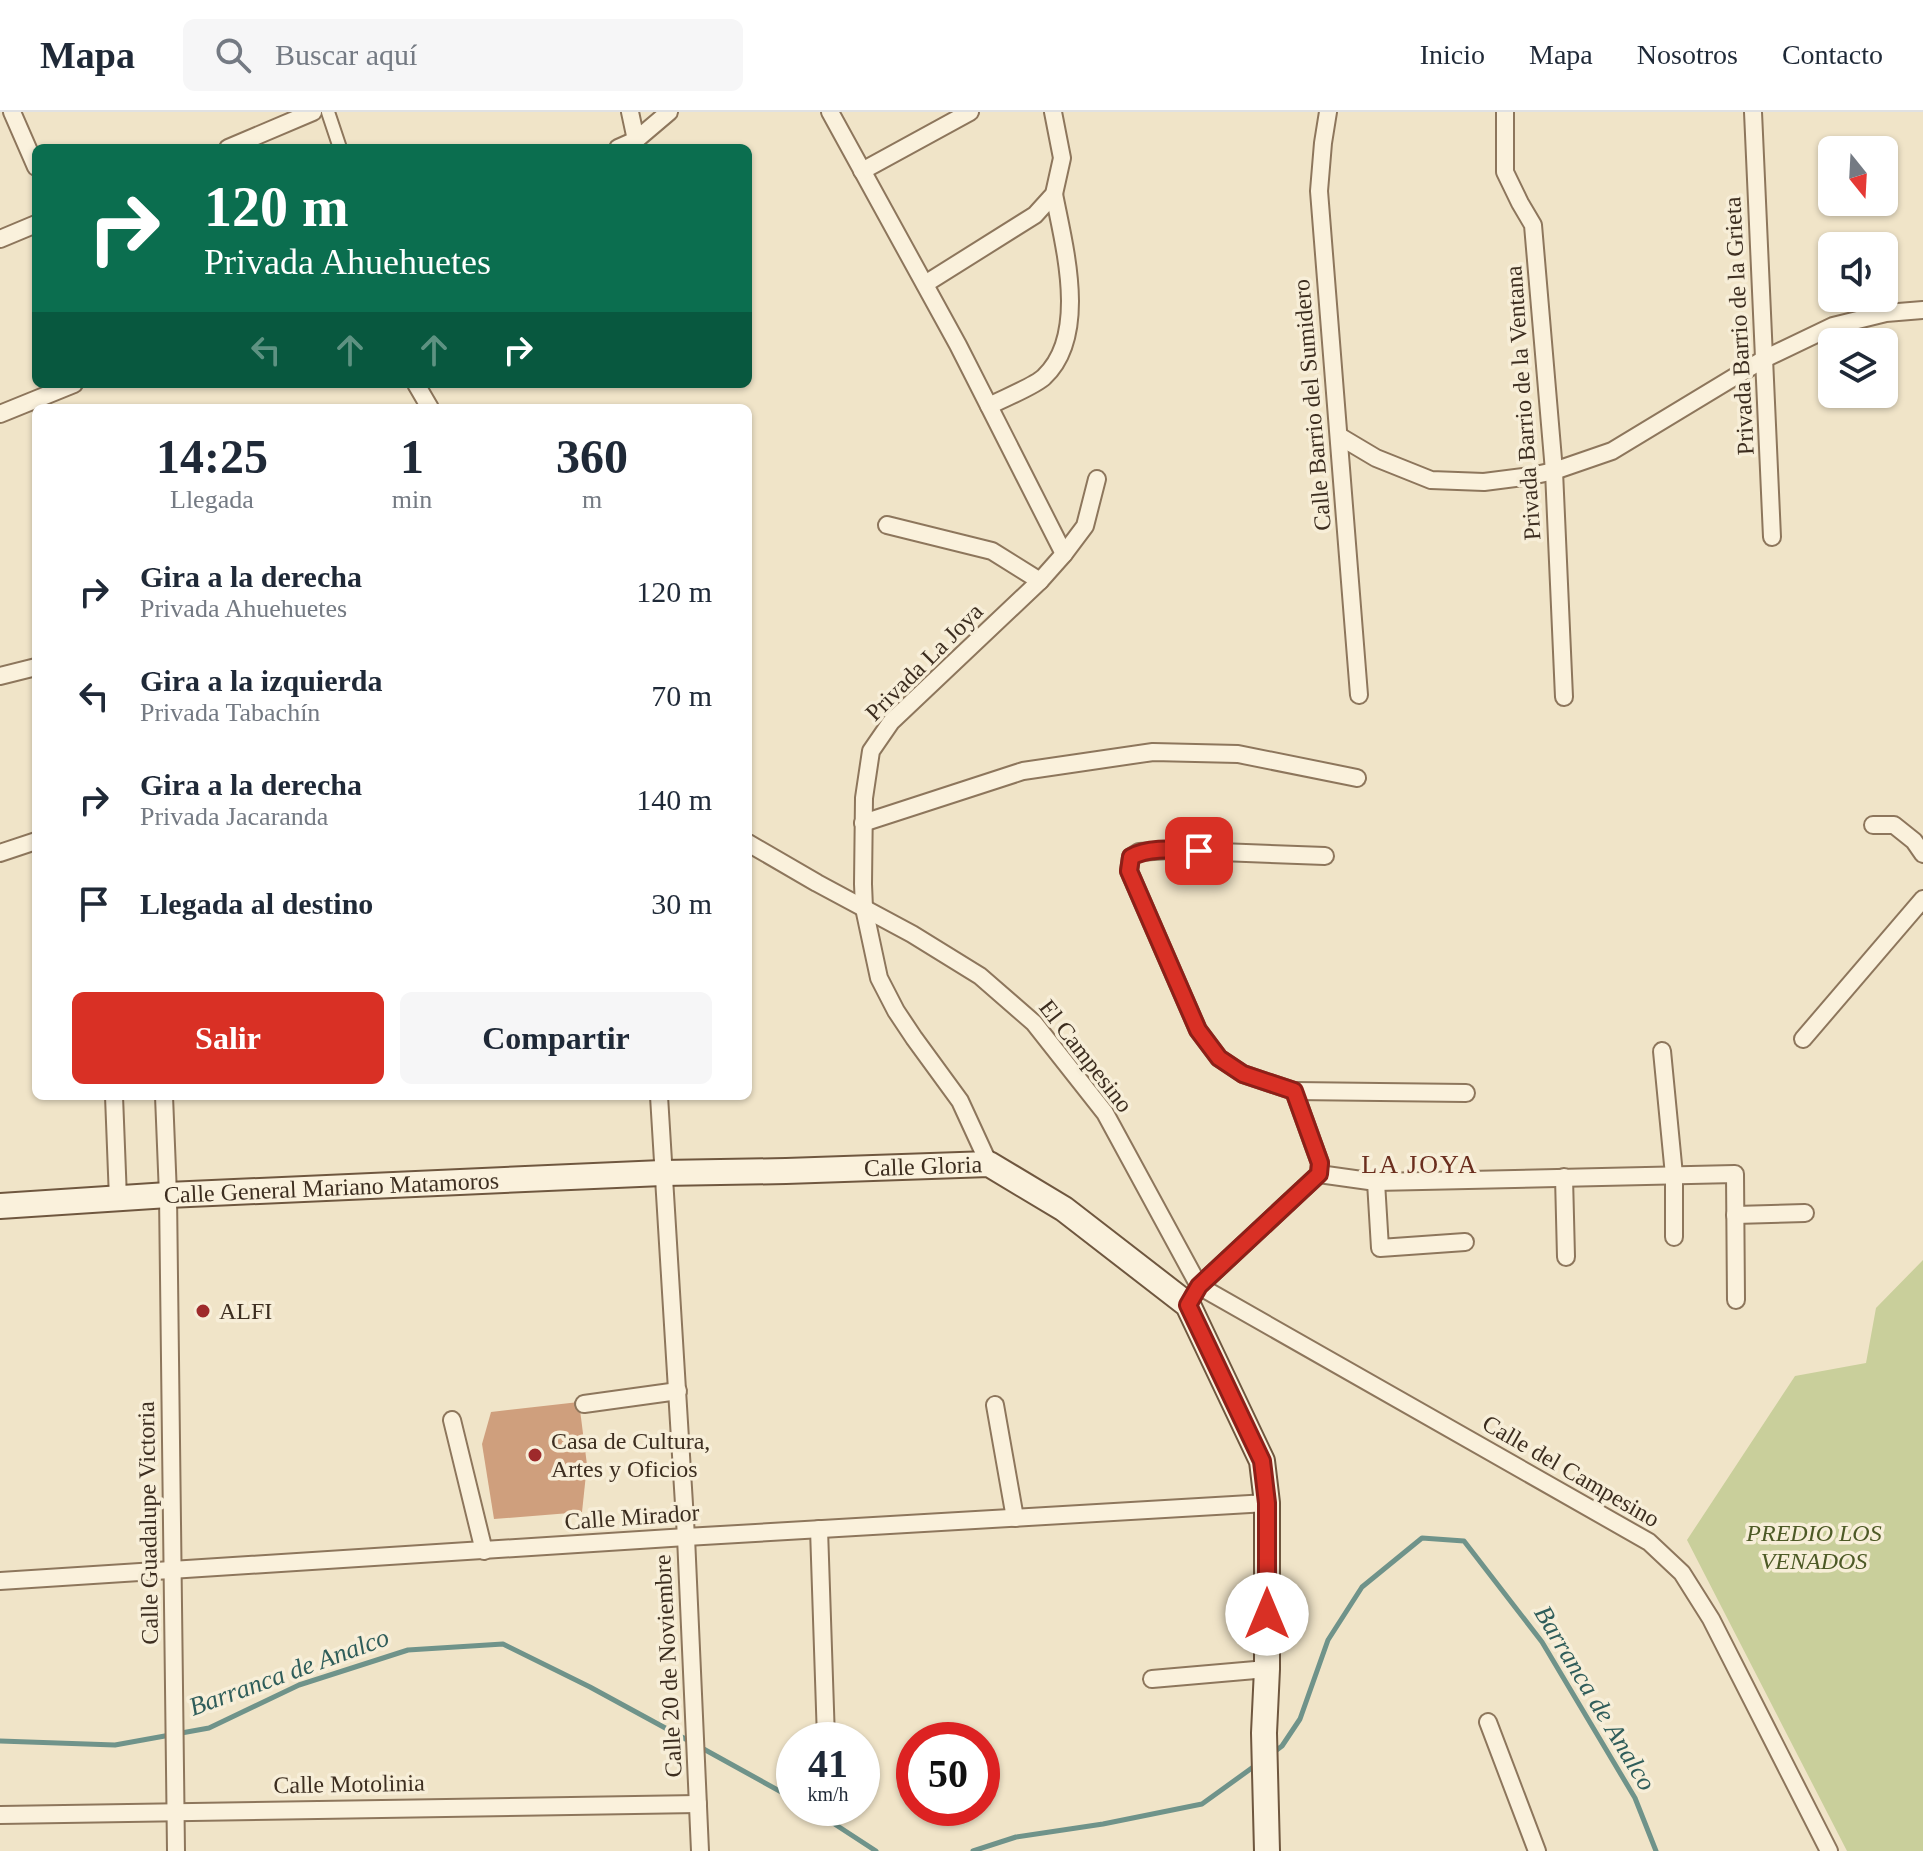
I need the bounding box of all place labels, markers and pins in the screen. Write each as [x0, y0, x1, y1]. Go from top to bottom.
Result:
pin [1165, 817, 1233, 885]
place label: ALFI [219, 1298, 272, 1324]
marker: ALFI [194, 1302, 212, 1320]
place label: Casa de Cultura, Artes y Oficios [551, 1428, 710, 1482]
marker: Casa de Cultura, Artes y Oficios [526, 1446, 544, 1464]

